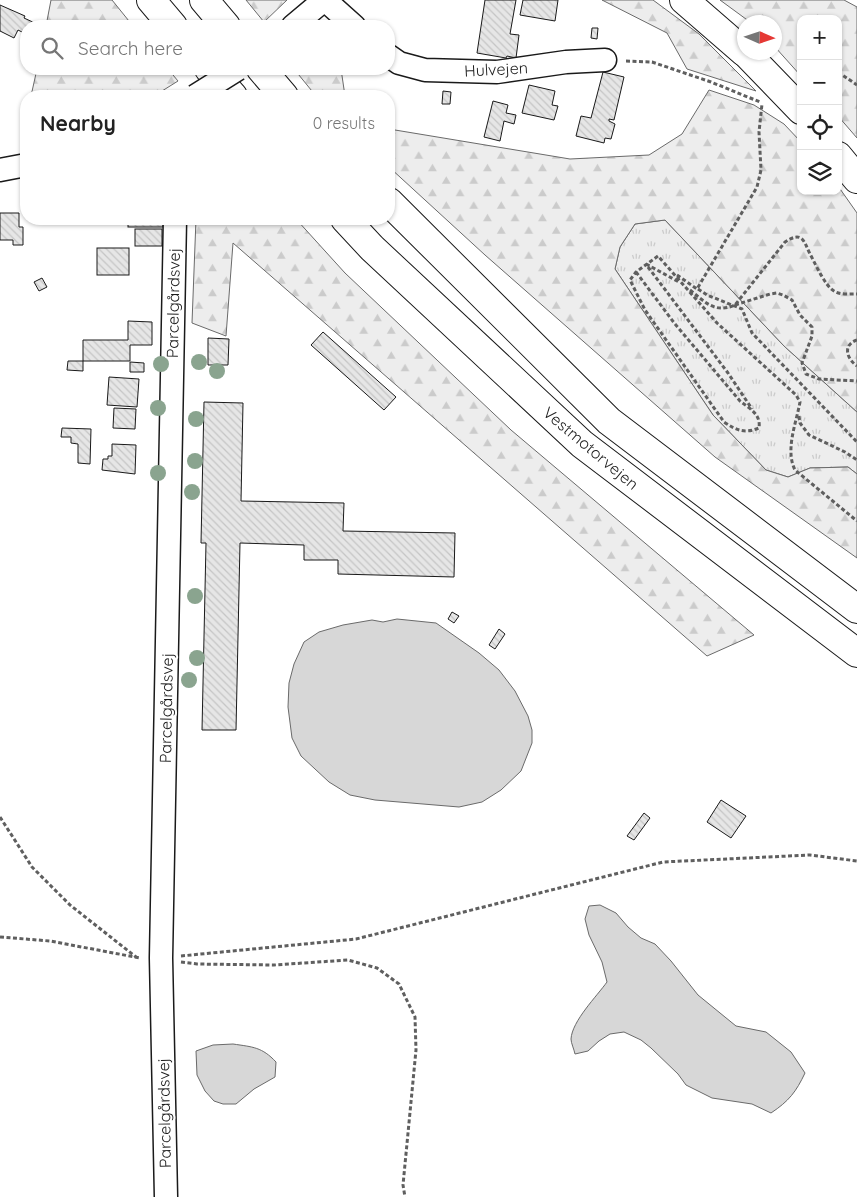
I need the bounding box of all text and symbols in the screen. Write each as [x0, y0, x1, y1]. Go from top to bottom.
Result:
north arrow [737, 15, 782, 60]
map controls [797, 15, 842, 195]
button: + [797, 15, 842, 60]
search box [20, 20, 395, 75]
icon: search [38, 34, 66, 62]
text: Search here [78, 36, 183, 60]
street label: Hulvejen [464, 57, 528, 81]
button: − [797, 60, 842, 105]
button: locate [797, 105, 842, 150]
text: Nearby [40, 110, 116, 136]
text: 0 results [313, 113, 375, 133]
button: layers [797, 150, 842, 195]
street label: Parcelgårdsvej [162, 248, 184, 358]
street label: Vestmotorvejen [539, 402, 643, 494]
street label: Parcelgårdsvej [155, 653, 177, 763]
street label: Parcelgårdsvej [153, 1058, 175, 1168]

